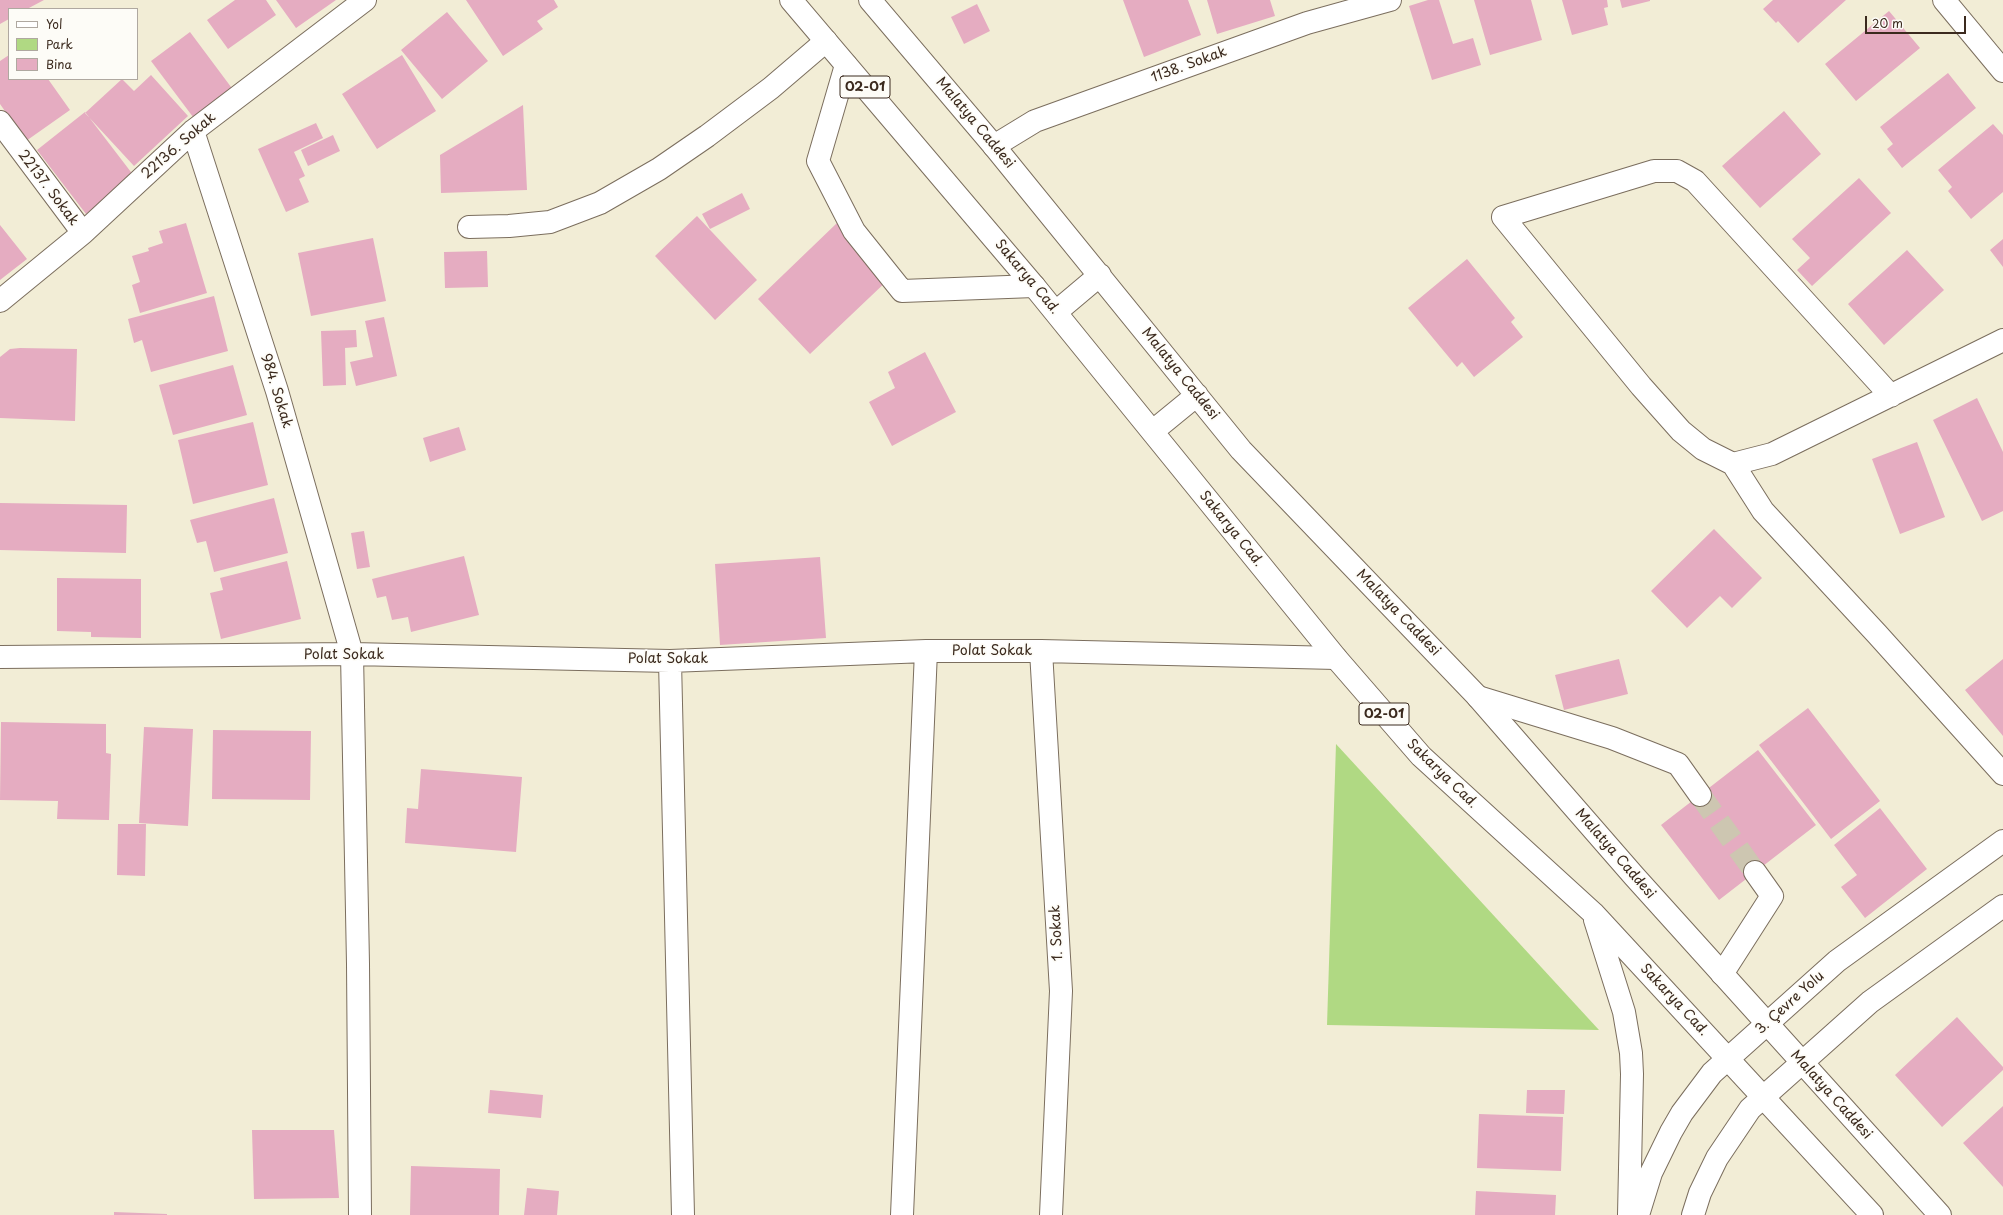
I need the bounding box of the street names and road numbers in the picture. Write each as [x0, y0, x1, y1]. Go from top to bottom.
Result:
street label: 1138. Sokak [1149, 44, 1229, 86]
street label: Malatya Caddesi [932, 74, 1018, 172]
road number: 02-01 [840, 76, 890, 98]
street label: 22136. Sokak [139, 109, 219, 183]
street label: 22137. Sokak [14, 147, 82, 229]
street label: Sakarya Cad. [991, 236, 1063, 318]
street label: Malatya Caddesi [1138, 325, 1222, 423]
street label: 984. Sokak [257, 352, 295, 430]
street label: Sakarya Cad. [1195, 488, 1267, 570]
street label: Malatya Caddesi [1352, 566, 1444, 660]
street label: Polat Sokak [952, 643, 1032, 659]
street label: Polat Sokak [304, 647, 384, 663]
street label: Polat Sokak [628, 651, 708, 667]
road number: 02-01 [1359, 703, 1409, 725]
street label: Sakarya Cad. [1403, 736, 1481, 812]
street label: Malatya Caddesi [1571, 806, 1659, 902]
street label: 1. Sokak [1047, 904, 1067, 962]
street label: Sakarya Cad. [1636, 961, 1712, 1039]
street label: 3. Çevre Yolu [1752, 968, 1828, 1038]
street label: Malatya Caddesi [1787, 1047, 1875, 1143]

